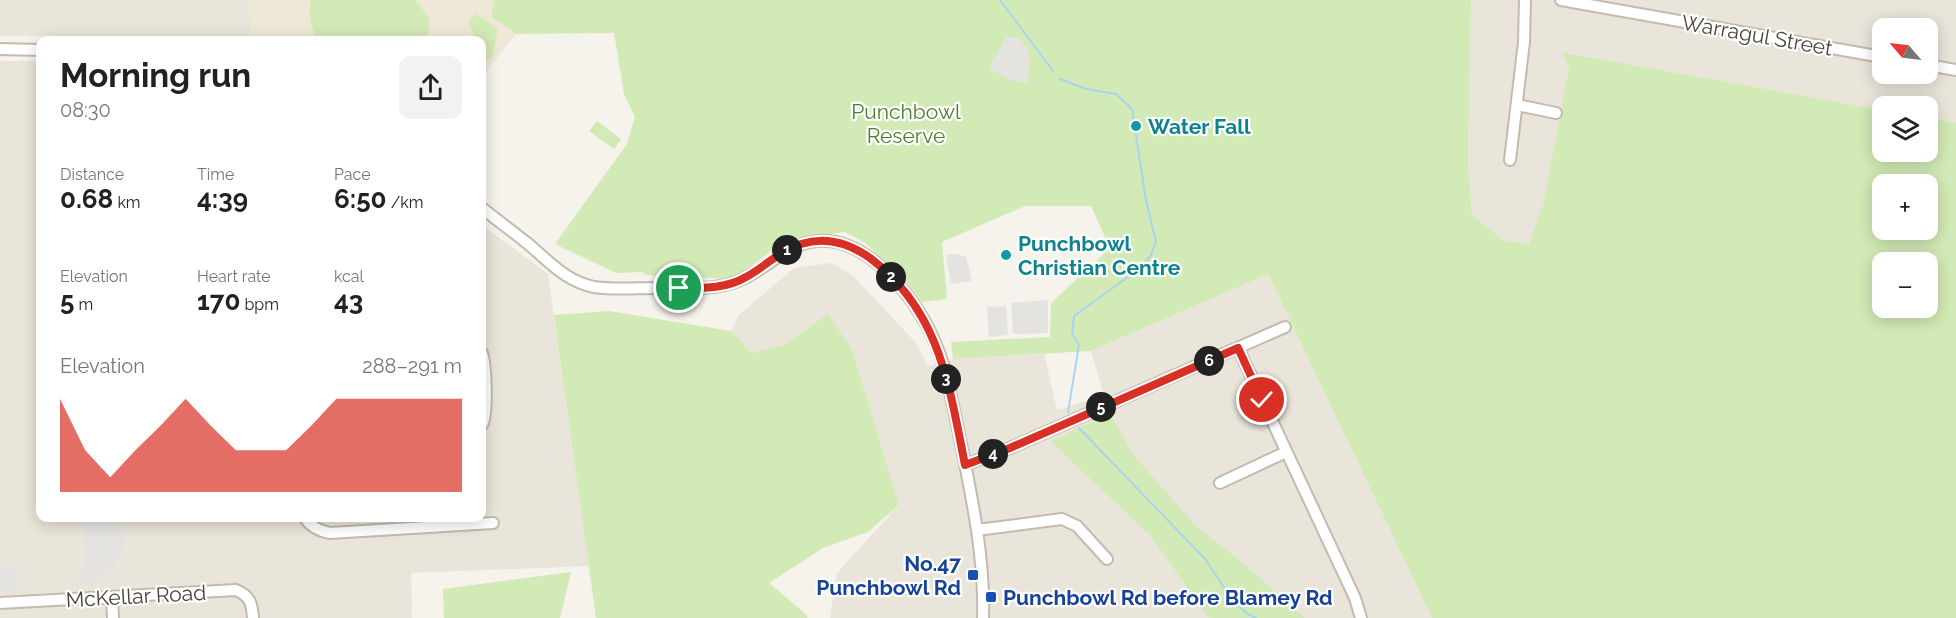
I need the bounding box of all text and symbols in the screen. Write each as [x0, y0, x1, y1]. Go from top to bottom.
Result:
street label: Warragul Street [1680, 9, 1834, 61]
north arrow [1872, 18, 1938, 84]
map controls [1872, 18, 1938, 318]
text: Morning run [60, 56, 251, 95]
button: share [399, 56, 462, 119]
button: layers [1872, 96, 1938, 162]
text: 08:30 [60, 98, 111, 122]
park label: Punchbowl Reserve [851, 99, 961, 148]
place label: Water Fall [1148, 114, 1251, 139]
marker: Water Fall [1129, 119, 1143, 133]
text: Distance [60, 165, 124, 184]
text: Time [197, 165, 234, 184]
text: Pace [334, 165, 371, 184]
button: + [1872, 174, 1938, 240]
text: 0.68 [60, 184, 113, 214]
text: 4:39 [197, 184, 248, 214]
text: 6:50 [334, 184, 387, 214]
text: km [113, 193, 141, 212]
text: /km [387, 193, 424, 212]
place label: Punchbowl Christian Centre [1018, 231, 1181, 280]
pin: 1 [772, 235, 802, 265]
text: 1 [783, 240, 791, 259]
marker: Punchbowl Christian Centre [999, 248, 1013, 262]
button: − [1872, 252, 1938, 318]
pin [653, 262, 704, 313]
pin: 2 [876, 262, 906, 292]
text: Elevation [60, 267, 128, 286]
text: Heart rate [197, 267, 271, 286]
text: kcal [334, 267, 364, 286]
text: 2 [886, 267, 896, 286]
icon: arrive [662, 271, 695, 304]
text: 5 [60, 286, 74, 316]
text: 170 [197, 286, 240, 316]
text: 43 [334, 286, 363, 316]
text: m [74, 295, 93, 314]
text: bpm [240, 295, 279, 314]
pin: 6 [1194, 346, 1224, 376]
text: 6 [1204, 351, 1214, 370]
text: Elevation [60, 354, 145, 378]
text: 288–291 m [362, 354, 462, 378]
pin: 3 [931, 364, 961, 394]
text: 3 [942, 369, 950, 388]
pin [1236, 374, 1287, 425]
icon: check [1245, 383, 1278, 416]
pin: 5 [1086, 392, 1116, 422]
text: 5 [1097, 397, 1105, 416]
pin: 4 [978, 439, 1008, 469]
text: 4 [988, 444, 998, 463]
place label: No.47 Punchbowl Rd [816, 551, 961, 600]
marker: No.47 Punchbowl Rd [966, 568, 980, 582]
street label: McKellar Road [65, 580, 207, 612]
place label: Punchbowl Rd before Blamey Rd [1003, 585, 1333, 610]
marker: Punchbowl Rd before Blamey Rd [984, 590, 998, 604]

